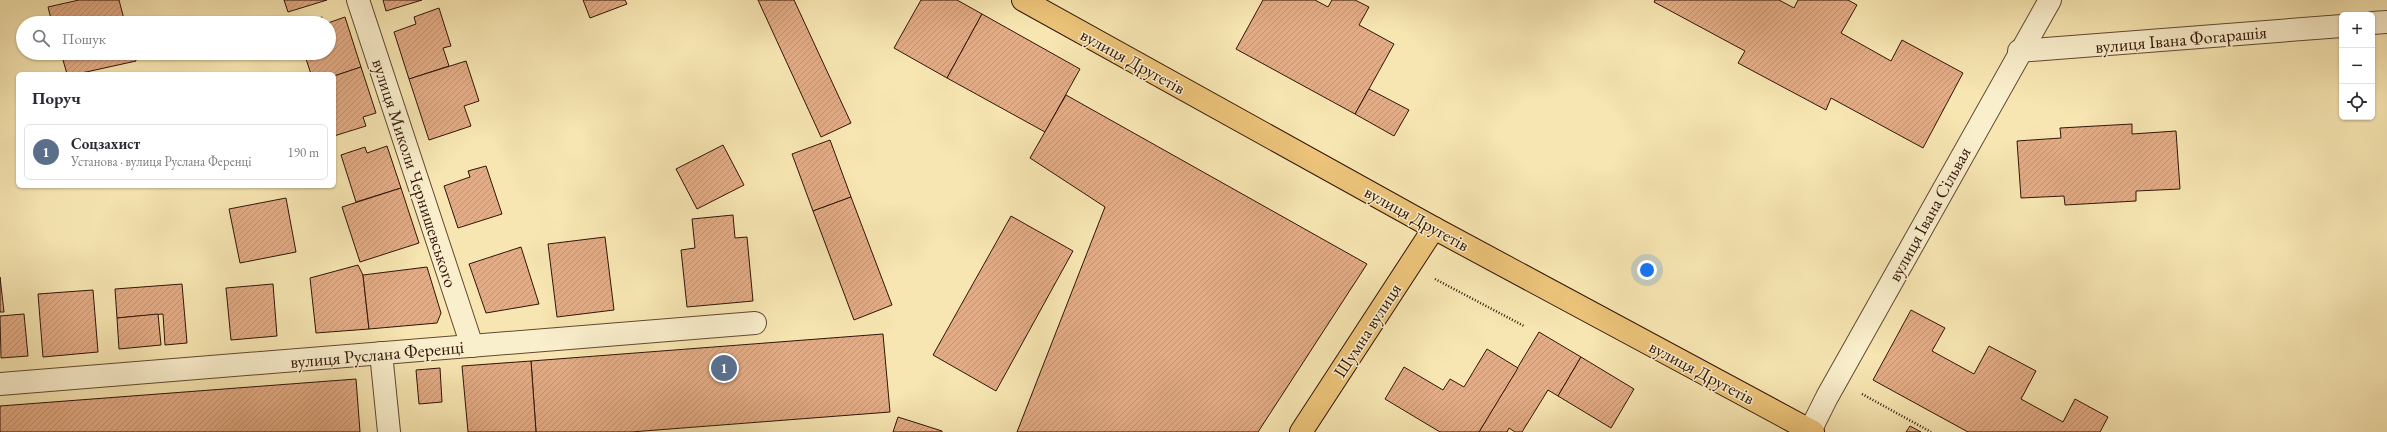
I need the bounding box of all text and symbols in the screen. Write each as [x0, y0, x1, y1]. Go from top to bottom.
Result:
map controls [2339, 12, 2375, 120]
button: + [2339, 12, 2375, 48]
search box [16, 16, 336, 60]
street label: вулиця Івана Фогарашія [2094, 20, 2268, 58]
street label: вулиця Другетів [1077, 23, 1190, 99]
icon: search [30, 27, 52, 49]
text: Пошук [62, 29, 106, 48]
button: − [2339, 48, 2375, 84]
street label: вулиця Миколи Чернишевського [367, 56, 463, 290]
button: locate [2339, 84, 2375, 120]
text: Поруч [32, 87, 81, 109]
text: Соцзахист [71, 134, 140, 153]
street label: вулиця Івана Сільвая [1882, 143, 1976, 285]
text: 1 [43, 144, 49, 161]
text: 190 m [288, 144, 319, 161]
text: Установа · вулиця Руслана Ференці [71, 153, 251, 170]
street label: вулиця Другетів [1361, 180, 1474, 256]
your location [1637, 260, 1657, 280]
street label: Шумна вулиця [1328, 278, 1406, 382]
street label: вулиця Руслана Ференці [289, 335, 465, 373]
street label: вулиця Другетів [1645, 335, 1759, 410]
pin: 1 [711, 353, 737, 383]

